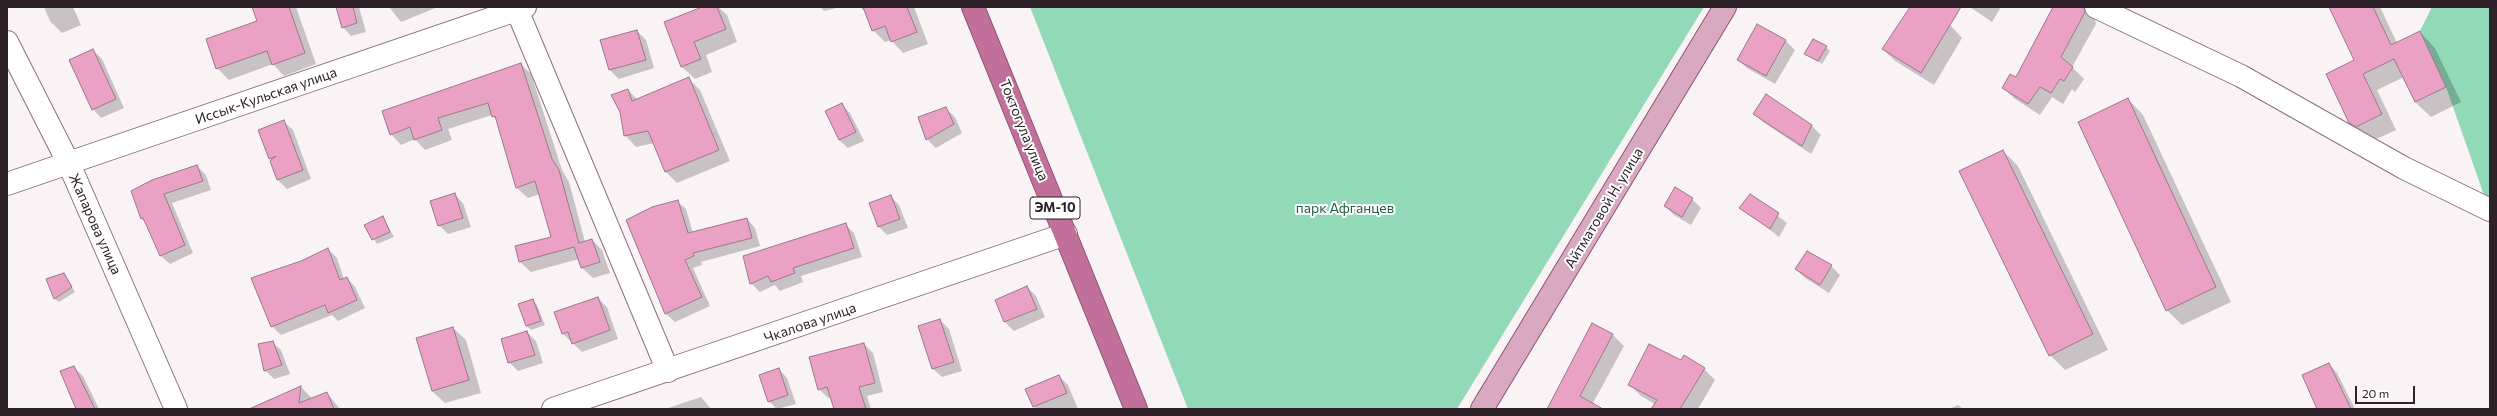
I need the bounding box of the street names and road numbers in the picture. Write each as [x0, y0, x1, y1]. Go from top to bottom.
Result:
street label: Иссык-Кульская улица [193, 64, 339, 128]
street label: Токтогула улица [996, 77, 1052, 183]
street label: Айтматовой Н. улица [1561, 145, 1647, 271]
street label: Жапарова улица [65, 171, 125, 277]
road number: ЭМ-10 [1030, 197, 1080, 219]
street label: Чкалова улица [762, 299, 858, 347]

